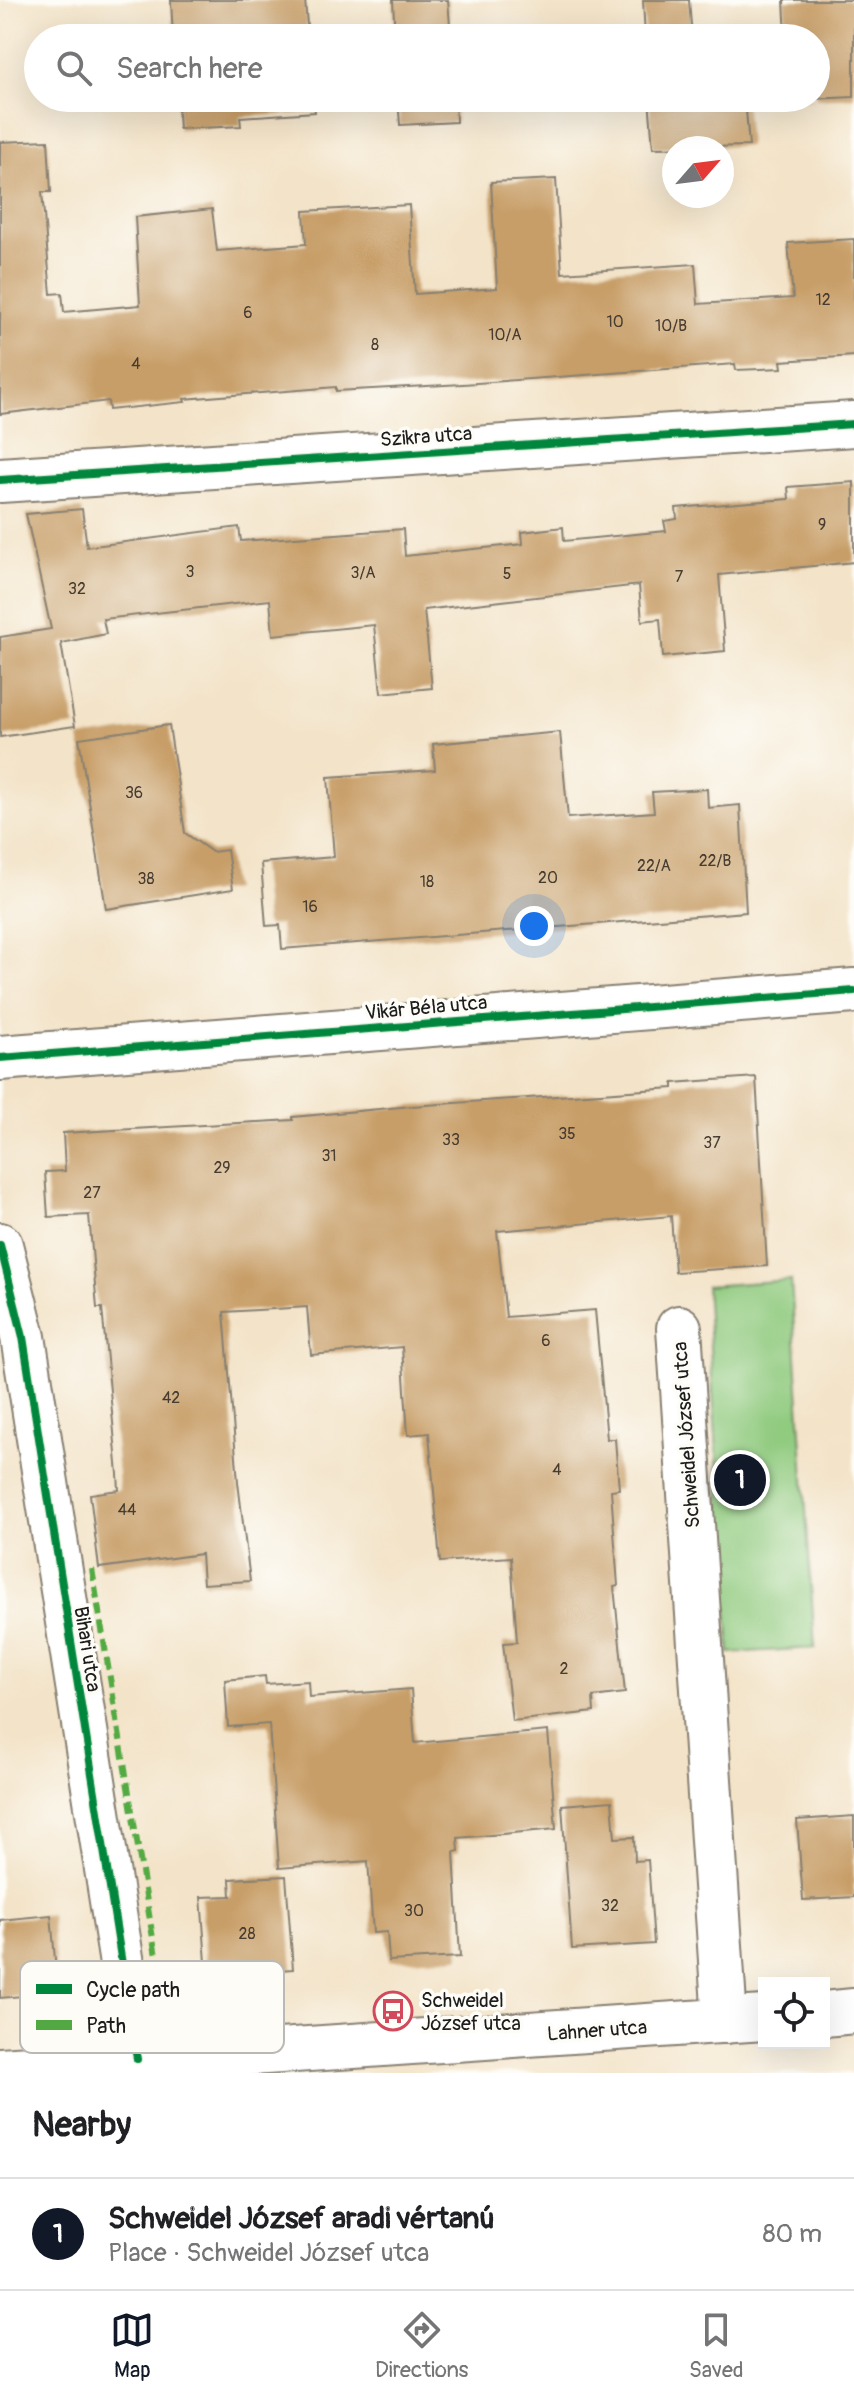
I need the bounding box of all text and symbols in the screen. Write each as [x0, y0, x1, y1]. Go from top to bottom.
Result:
search box [24, 24, 830, 112]
icon: search [52, 46, 96, 90]
text: Search here [116, 50, 263, 87]
north arrow [662, 136, 734, 208]
house number: 12 [815, 290, 831, 310]
house number: 6 [243, 303, 253, 323]
house number: 10 [606, 312, 624, 332]
house number: 10/B [655, 316, 687, 336]
house number: 10/A [488, 325, 522, 345]
house number: 8 [371, 335, 379, 355]
house number: 4 [131, 354, 141, 374]
street label: Szikra utca [379, 421, 473, 452]
house number: 9 [818, 515, 826, 535]
house number: 3 [186, 562, 195, 582]
house number: 3/A [350, 563, 376, 583]
house number: 5 [503, 564, 511, 584]
house number: 7 [675, 567, 684, 587]
house number: 32 [68, 579, 86, 599]
house number: 36 [125, 783, 143, 803]
house number: 22/B [699, 851, 731, 871]
house number: 22/A [637, 856, 671, 876]
house number: 20 [538, 868, 558, 888]
house number: 38 [138, 869, 155, 889]
house number: 18 [420, 872, 434, 892]
house number: 16 [302, 897, 318, 917]
your location [514, 906, 554, 946]
street label: Vikár Béla utca [364, 990, 488, 1025]
house number: 35 [558, 1124, 576, 1144]
house number: 33 [442, 1130, 460, 1150]
house number: 37 [703, 1133, 721, 1153]
house number: 31 [321, 1146, 337, 1166]
house number: 29 [213, 1158, 231, 1178]
house number: 27 [83, 1183, 101, 1203]
house number: 6 [541, 1331, 551, 1351]
street label: Schweidel József utca [668, 1341, 705, 1529]
house number: 42 [162, 1388, 180, 1408]
pin: 1 [714, 1450, 766, 1510]
house number: 4 [552, 1460, 562, 1480]
house number: 44 [118, 1500, 136, 1520]
street label: Bihari utca [68, 1605, 107, 1694]
house number: 2 [560, 1659, 569, 1679]
house number: 32 [601, 1896, 619, 1916]
house number: 30 [404, 1901, 424, 1921]
house number: 28 [238, 1924, 256, 1944]
legend [20, 1961, 284, 2053]
text: Cycle path [86, 1976, 180, 2004]
map controls [758, 1977, 830, 2049]
button: locate [758, 1977, 830, 2049]
place label: Schweidel József utca [421, 1988, 521, 2036]
bus stop icon: Schweidel József utca [372, 1990, 414, 2032]
text: Path [86, 2012, 126, 2040]
street label: Lahner utca [546, 2015, 648, 2046]
text: Nearby [32, 2104, 131, 2147]
text: Schweidel József aradi vértanú [108, 2200, 495, 2237]
text: 1 [53, 2218, 63, 2250]
text: 80 m [762, 2218, 822, 2250]
text: Place · Schweidel József utca [108, 2237, 429, 2269]
tab: Map [110, 2308, 154, 2384]
tab: Directions [375, 2308, 468, 2384]
tab: Saved [689, 2308, 744, 2384]

